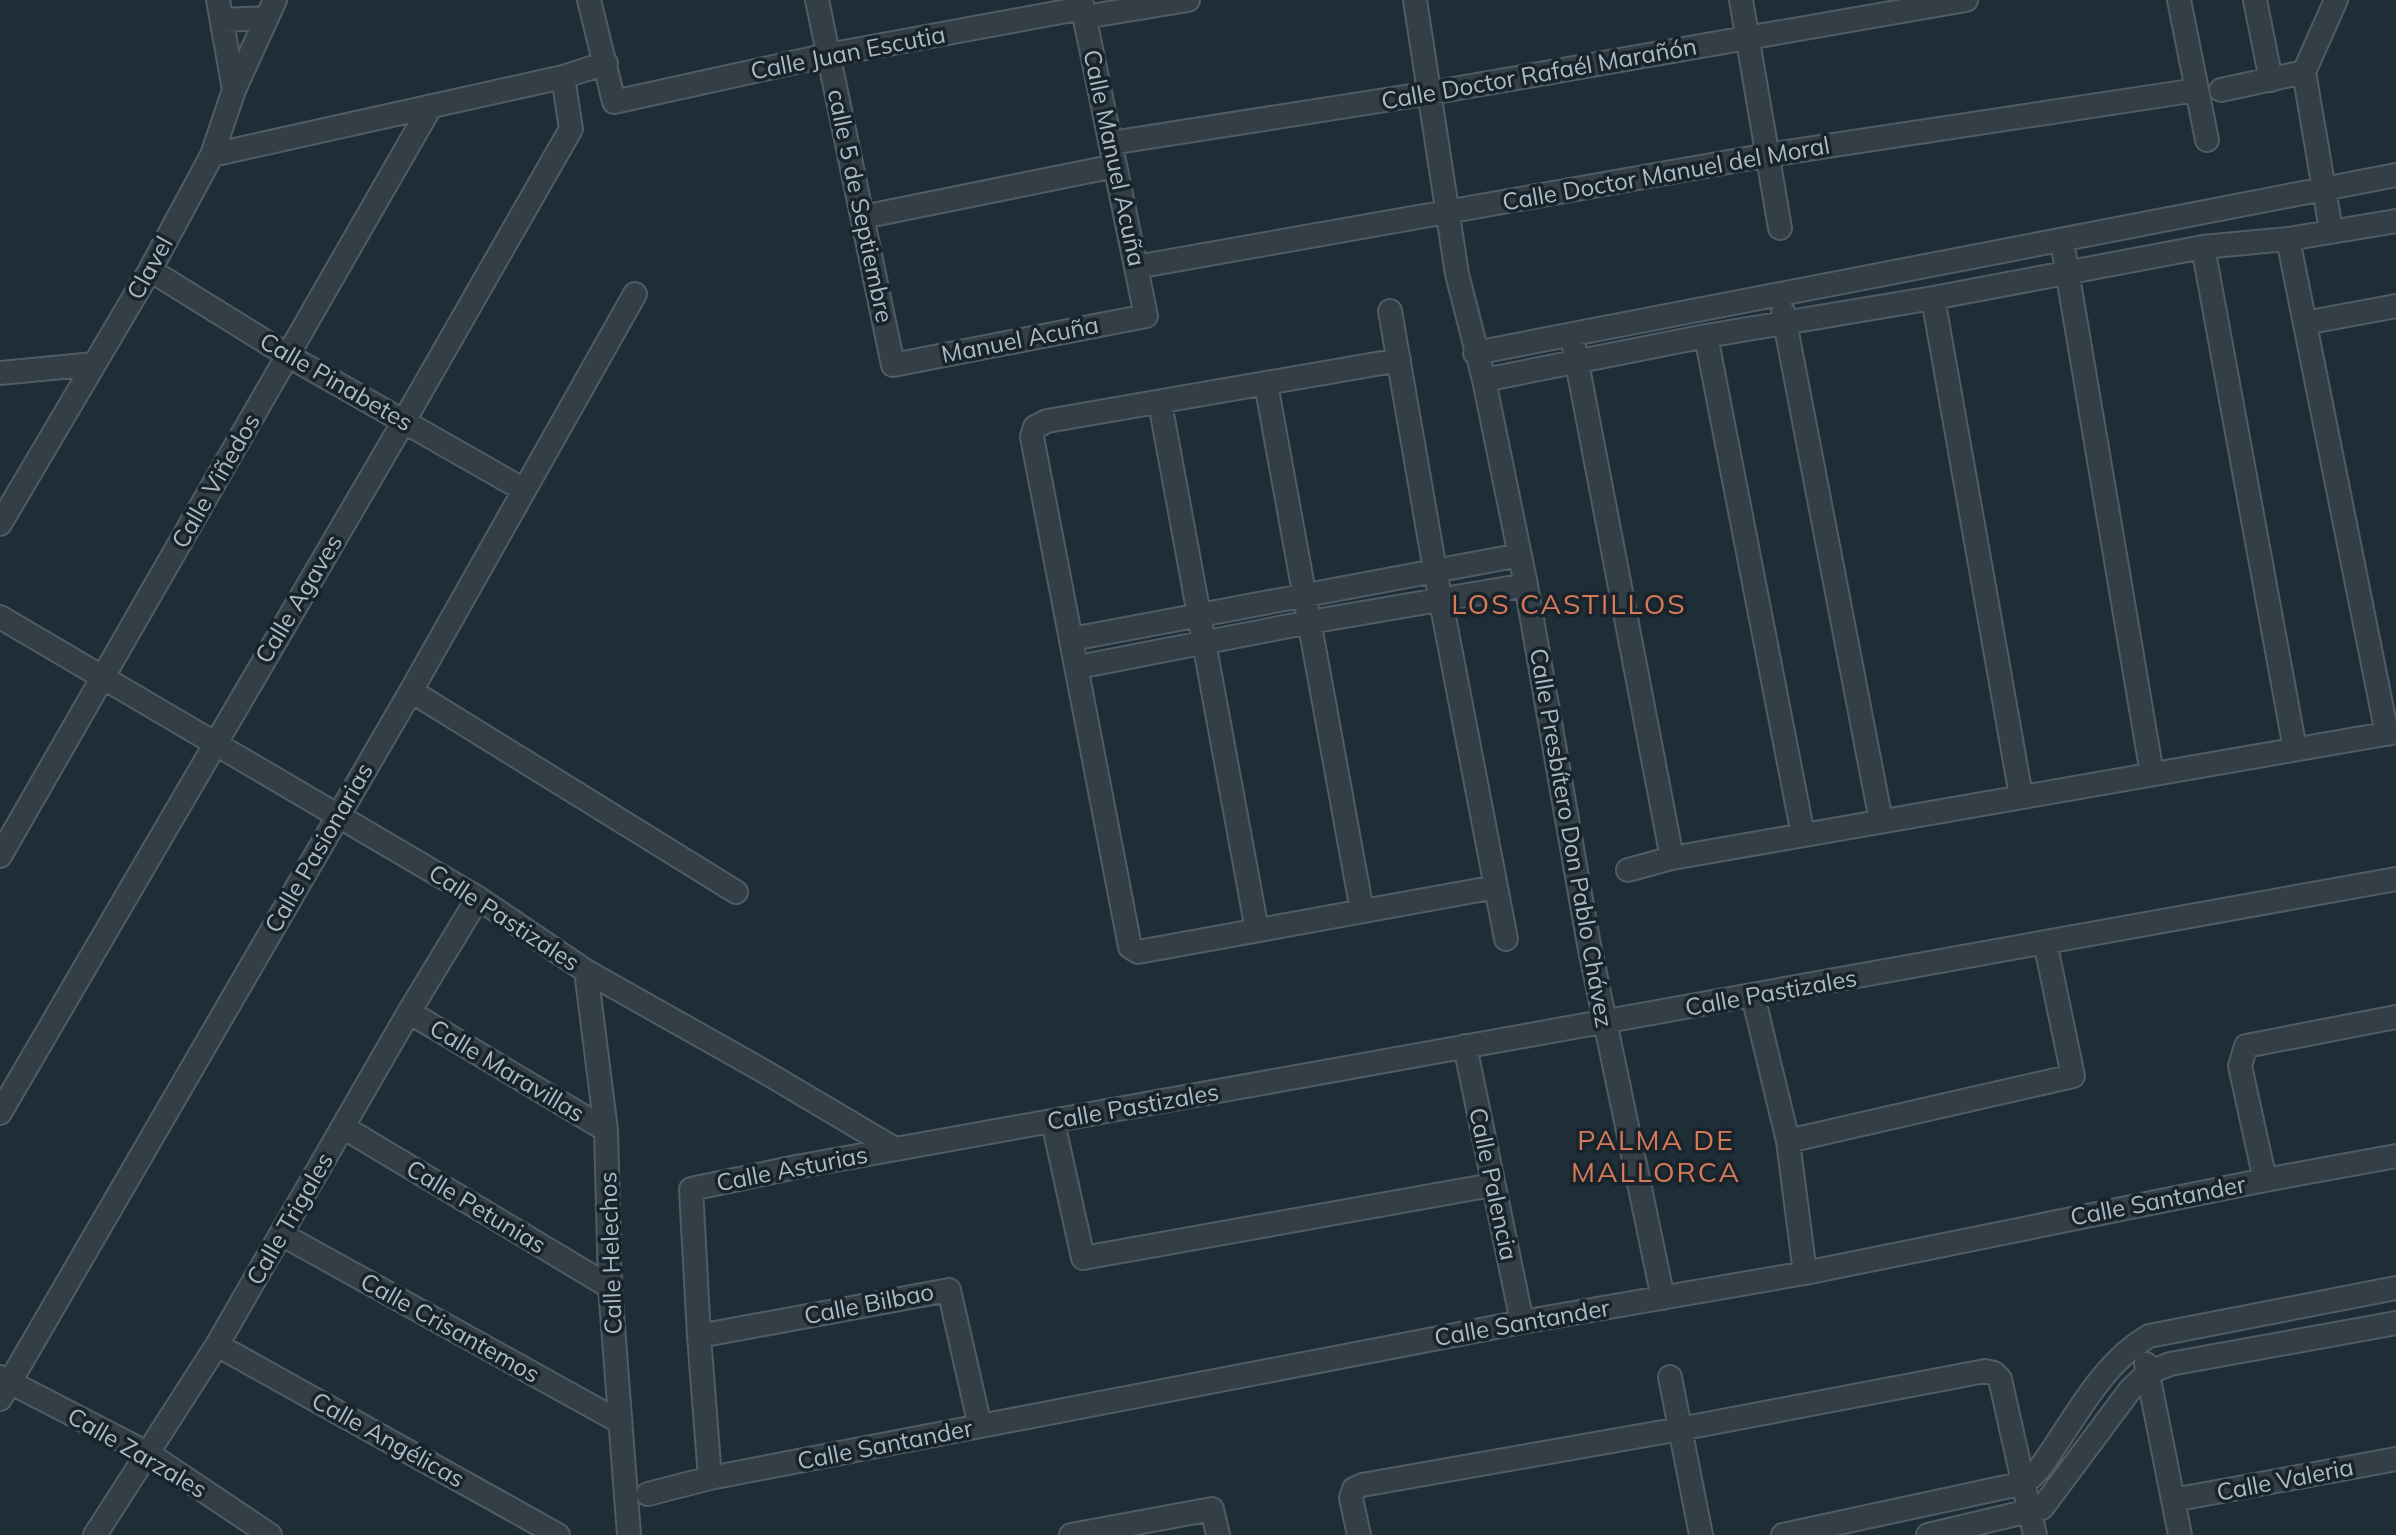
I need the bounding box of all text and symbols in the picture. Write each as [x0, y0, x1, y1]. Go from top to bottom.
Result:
street label: Calle Juan Escutia [748, 18, 948, 86]
street label: Calle Doctor Rafaél Marañón [1379, 30, 1699, 116]
street label: Calle Manuel Acuña [1077, 47, 1153, 269]
street label: calle 5 de Septiembre [822, 86, 900, 325]
street label: Calle Doctor Manuel del Moral [1500, 129, 1832, 217]
street label: Clavel [120, 231, 179, 304]
street label: Manuel Acuña [939, 309, 1101, 369]
street label: Calle Pinabetes [255, 325, 418, 437]
street label: Calle Viñedos [164, 408, 266, 553]
street label: Calle Agaves [248, 529, 348, 668]
district label: LOS CASTILLOS [1451, 586, 1687, 621]
street label: Calle Presbítero Don Pablo Chávez [1524, 646, 1620, 1030]
street label: Calle Pasionarias [257, 757, 379, 938]
street label: Calle Pastizales [423, 857, 586, 977]
street label: Calle Pastizales [1683, 962, 1859, 1022]
street label: Calle Maravillas [425, 1012, 590, 1128]
street label: Calle Pastizales [1045, 1076, 1221, 1136]
street label: Calle Palencia [1463, 1105, 1525, 1263]
district label: PALMA DE MALLORCA [1571, 1122, 1741, 1189]
street label: Calle Asturias [714, 1139, 870, 1197]
street label: Calle Trigales [239, 1147, 339, 1290]
street label: Calle Petunias [401, 1153, 552, 1260]
street label: Calle Santander [2068, 1168, 2248, 1232]
street label: Calle Helechos [592, 1171, 628, 1335]
street label: Calle Crisantemos [356, 1265, 545, 1389]
street label: Calle Bilbao [801, 1276, 936, 1330]
street label: Calle Santander [1432, 1292, 1612, 1352]
street label: Calle Angélicas [307, 1385, 470, 1493]
street label: Calle Zarzales [63, 1400, 212, 1504]
street label: Calle Santander [795, 1412, 975, 1476]
street label: Calle Valeria [2214, 1451, 2356, 1507]

